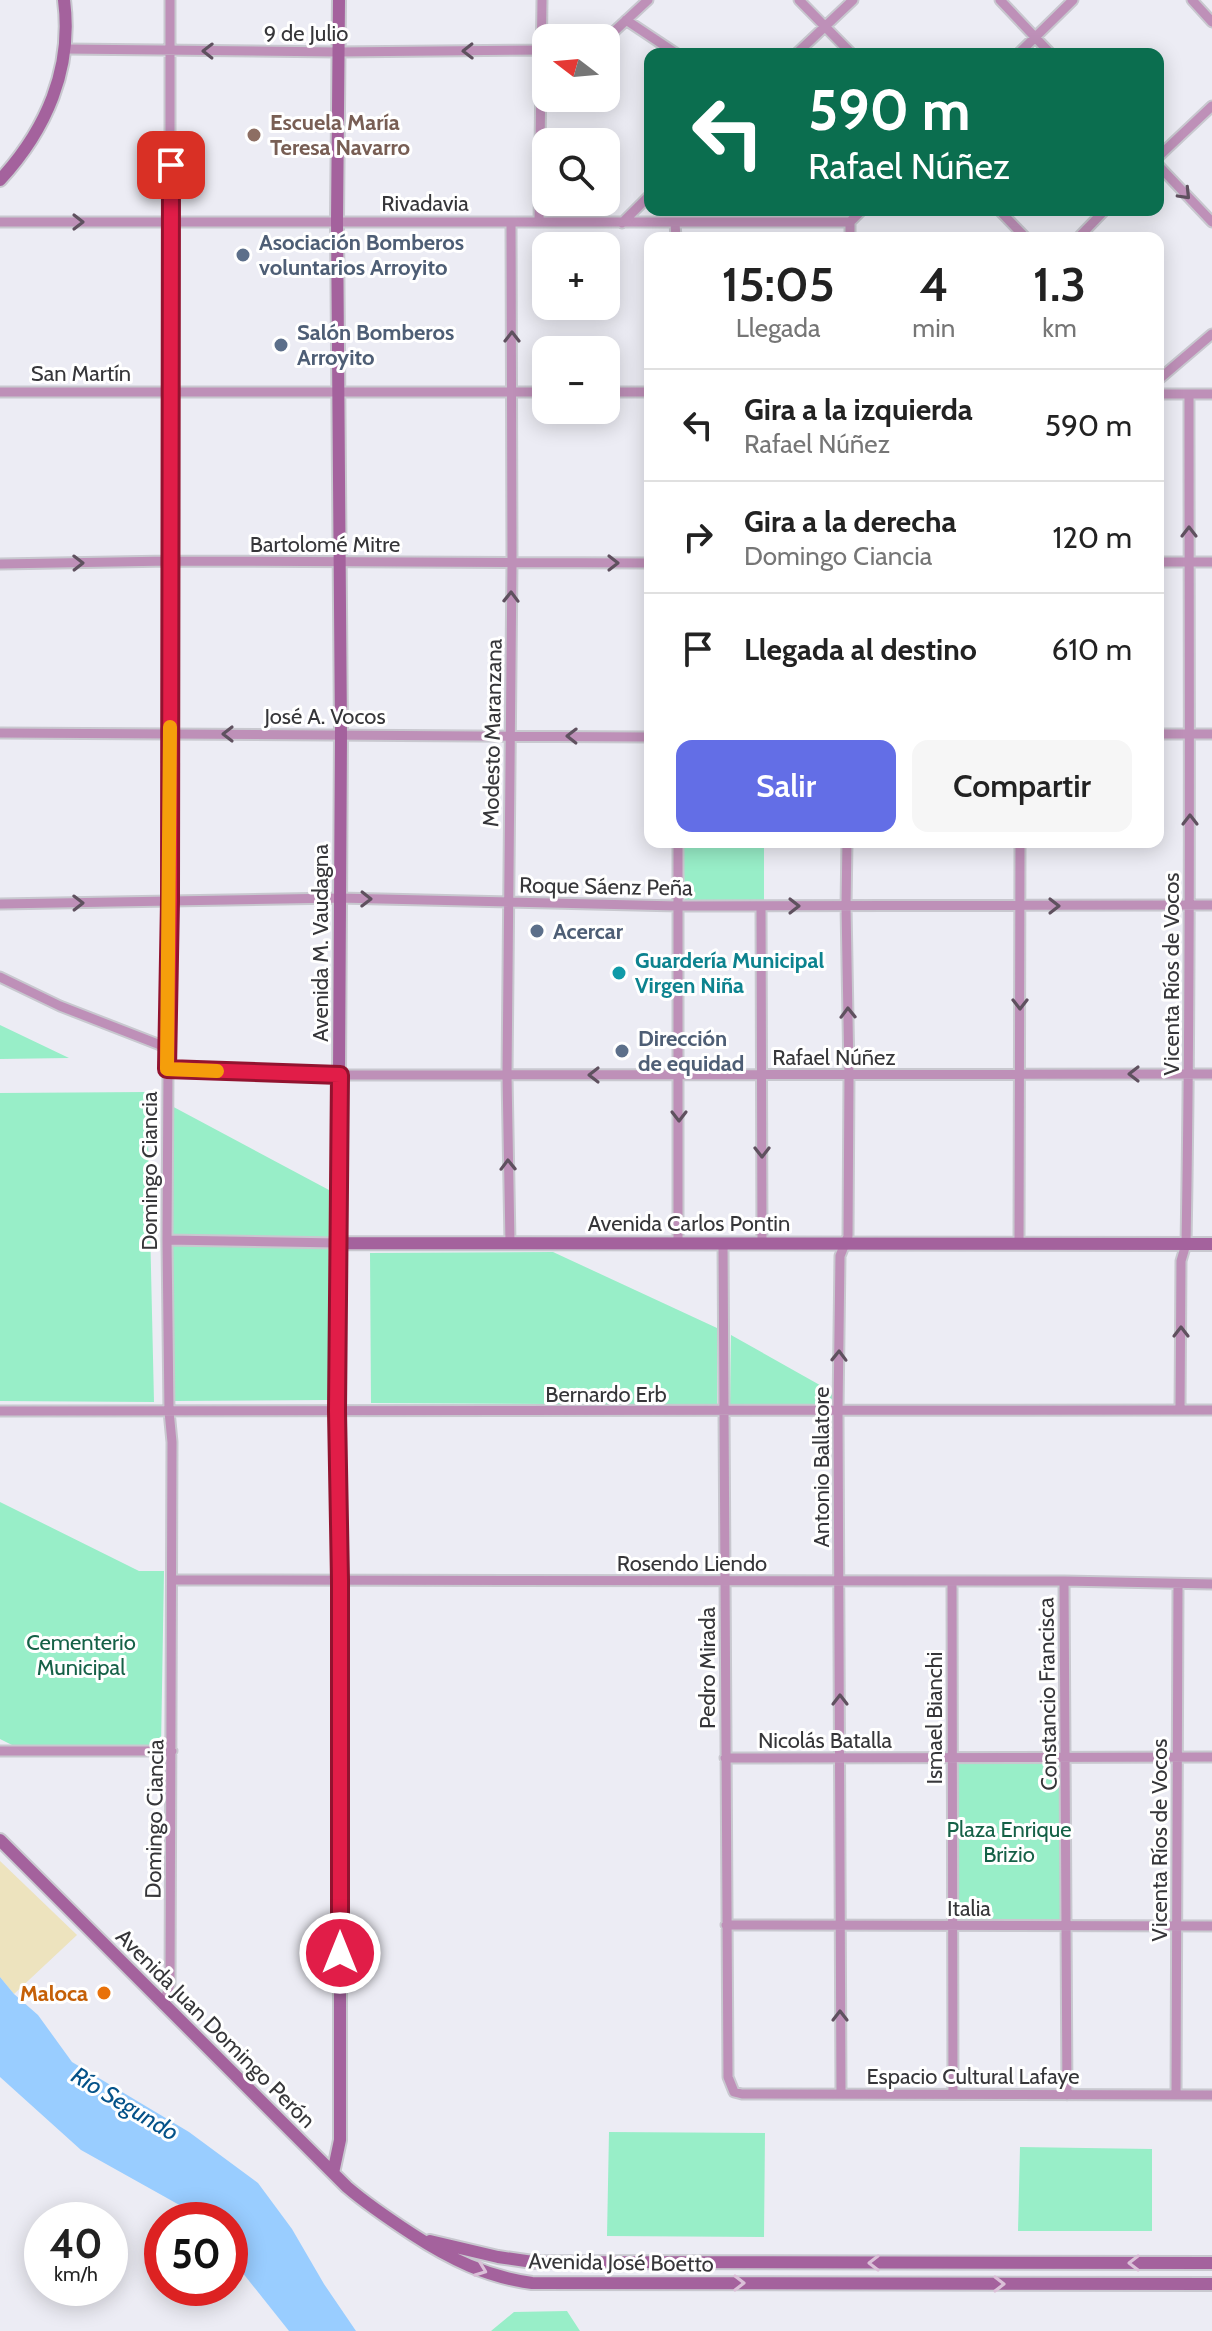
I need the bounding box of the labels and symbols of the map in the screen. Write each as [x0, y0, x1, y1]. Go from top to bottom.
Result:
street label: 9 de Julio [264, 20, 348, 47]
north arrow [532, 24, 620, 112]
one-way arrow [201, 42, 214, 59]
one-way arrow [461, 42, 474, 59]
place label: Escuela María Teresa Navarro [270, 109, 410, 161]
marker: Escuela María Teresa Navarro [245, 126, 263, 144]
pin [137, 131, 205, 199]
one-way arrow [1176, 185, 1190, 199]
street label: Rivadavia [381, 190, 469, 217]
one-way arrow [72, 213, 85, 231]
place label: Asociación Bomberos voluntarios Arroyito [259, 229, 464, 281]
marker: Asociación Bomberos voluntarios Arroyito [234, 246, 252, 264]
place label: Salón Bomberos Arroyito [297, 319, 454, 371]
one-way arrow [503, 330, 521, 343]
marker: Salón Bomberos Arroyito [272, 336, 290, 354]
street label: San Martín [31, 360, 131, 387]
one-way arrow [1180, 525, 1198, 538]
street label: Bartolomé Mitre [250, 531, 400, 558]
one-way arrow [72, 554, 85, 572]
one-way arrow [607, 554, 620, 572]
one-way arrow [503, 590, 520, 603]
street label: Modesto Maranzana [477, 638, 508, 827]
street label: José A. Vocos [263, 703, 386, 730]
one-way arrow [221, 725, 234, 743]
one-way arrow [565, 728, 578, 745]
one-way arrow [1182, 813, 1199, 826]
street label: Avenida M. Vaudagna [307, 844, 334, 1042]
street label: Roque Sáenz Peña [519, 871, 693, 902]
street label: Vicenta Ríos de Vocos [1158, 873, 1185, 1075]
one-way arrow [360, 890, 373, 908]
one-way arrow [72, 894, 85, 912]
one-way arrow [788, 897, 801, 915]
one-way arrow [1048, 897, 1061, 915]
place label: Acercar [553, 918, 624, 945]
marker: Acercar [528, 922, 546, 940]
place label: Guardería Municipal Virgen Niña [635, 947, 824, 999]
marker: Guardería Municipal Virgen Niña [610, 964, 628, 982]
one-way arrow [1011, 998, 1029, 1011]
one-way arrow [840, 1006, 857, 1019]
place label: Dirección de equidad [638, 1025, 744, 1077]
marker: Dirección de equidad [613, 1042, 631, 1060]
street label: Rafael Núñez [772, 1044, 896, 1071]
one-way arrow [1127, 1065, 1140, 1083]
one-way arrow [587, 1066, 600, 1084]
street label: Domingo Ciancia [136, 1091, 163, 1251]
one-way arrow [670, 1110, 688, 1123]
one-way arrow [753, 1146, 771, 1159]
one-way arrow [500, 1158, 517, 1171]
street label: Avenida Carlos Pontin [588, 1210, 790, 1237]
one-way arrow [1172, 1325, 1190, 1338]
one-way arrow [830, 1349, 848, 1362]
street label: Bernardo Erb [545, 1381, 667, 1408]
street label: Antonio Ballatore [808, 1387, 835, 1547]
street label: Rosendo Liendo [617, 1550, 767, 1577]
street label: Constancio Francisca [1032, 1597, 1063, 1791]
street label: Pedro Mirada [694, 1607, 721, 1729]
park label: Cementerio Municipal [26, 1629, 136, 1681]
street label: Ismael Bianchi [921, 1652, 948, 1784]
one-way arrow [831, 1693, 849, 1706]
street label: Nicolás Batalla [758, 1727, 892, 1754]
street label: Domingo Ciancia [140, 1739, 169, 1899]
street label: Vicenta Ríos de Vocos [1146, 1739, 1173, 1941]
park label: Plaza Enrique Brizio [946, 1816, 1072, 1868]
street label: Italia [947, 1895, 991, 1922]
position arrow [298, 1911, 382, 1995]
street label: Avenida Juan Domingo Perón [110, 1923, 321, 2134]
place label: Maloca [20, 1980, 88, 2007]
marker: Maloca [95, 1984, 113, 2002]
one-way arrow [831, 2009, 849, 2022]
water label: Río Segundo [66, 2060, 184, 2147]
street label: Espacio Cultural Lafaye [867, 2063, 1079, 2090]
speed limit sign: 50 [144, 2202, 248, 2306]
street label: Avenida José Boetto [528, 2247, 714, 2278]
one-way arrow [867, 2254, 880, 2272]
one-way arrow [1127, 2254, 1140, 2272]
one-way arrow [473, 2260, 487, 2277]
one-way arrow [733, 2274, 746, 2292]
one-way arrow [993, 2275, 1006, 2293]

